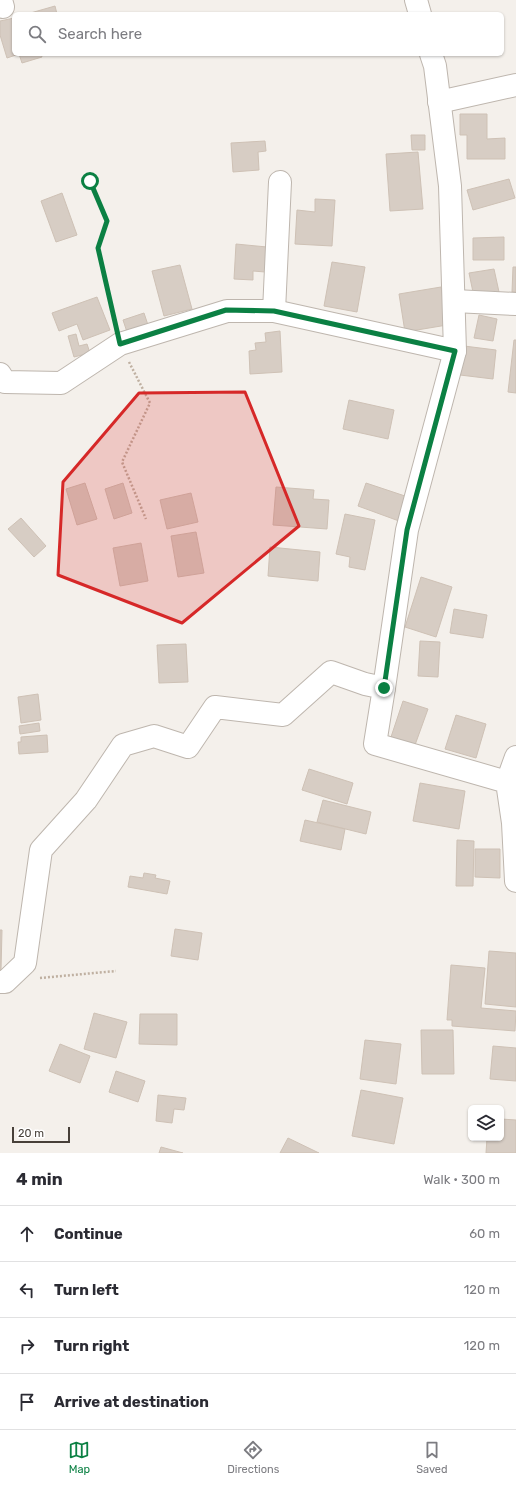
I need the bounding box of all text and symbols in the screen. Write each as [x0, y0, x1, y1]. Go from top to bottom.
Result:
search box [12, 12, 504, 56]
icon: search [26, 23, 48, 45]
text: Search here [58, 25, 142, 43]
route start [81, 172, 99, 190]
route end [375, 679, 393, 697]
map controls [468, 1105, 504, 1141]
button: layers [468, 1105, 504, 1141]
scale bar [12, 1125, 70, 1144]
text: 20 m [18, 1127, 44, 1140]
text: 4 min [16, 1169, 63, 1189]
text: Walk · 300 m [423, 1172, 500, 1187]
icon: ahead [16, 1223, 38, 1245]
text: Continue [54, 1225, 123, 1243]
text: 60 m [469, 1226, 500, 1241]
icon: left [16, 1279, 38, 1301]
text: Turn left [54, 1281, 119, 1299]
text: 120 m [464, 1282, 500, 1297]
icon: right [16, 1335, 38, 1357]
text: Turn right [54, 1337, 129, 1355]
text: 120 m [464, 1338, 500, 1353]
icon: arrive [16, 1391, 38, 1413]
text: Arrive at destination [54, 1393, 209, 1411]
tab: Map [68, 1439, 90, 1476]
tab: Directions [227, 1439, 279, 1476]
tab: Saved [416, 1439, 448, 1476]

